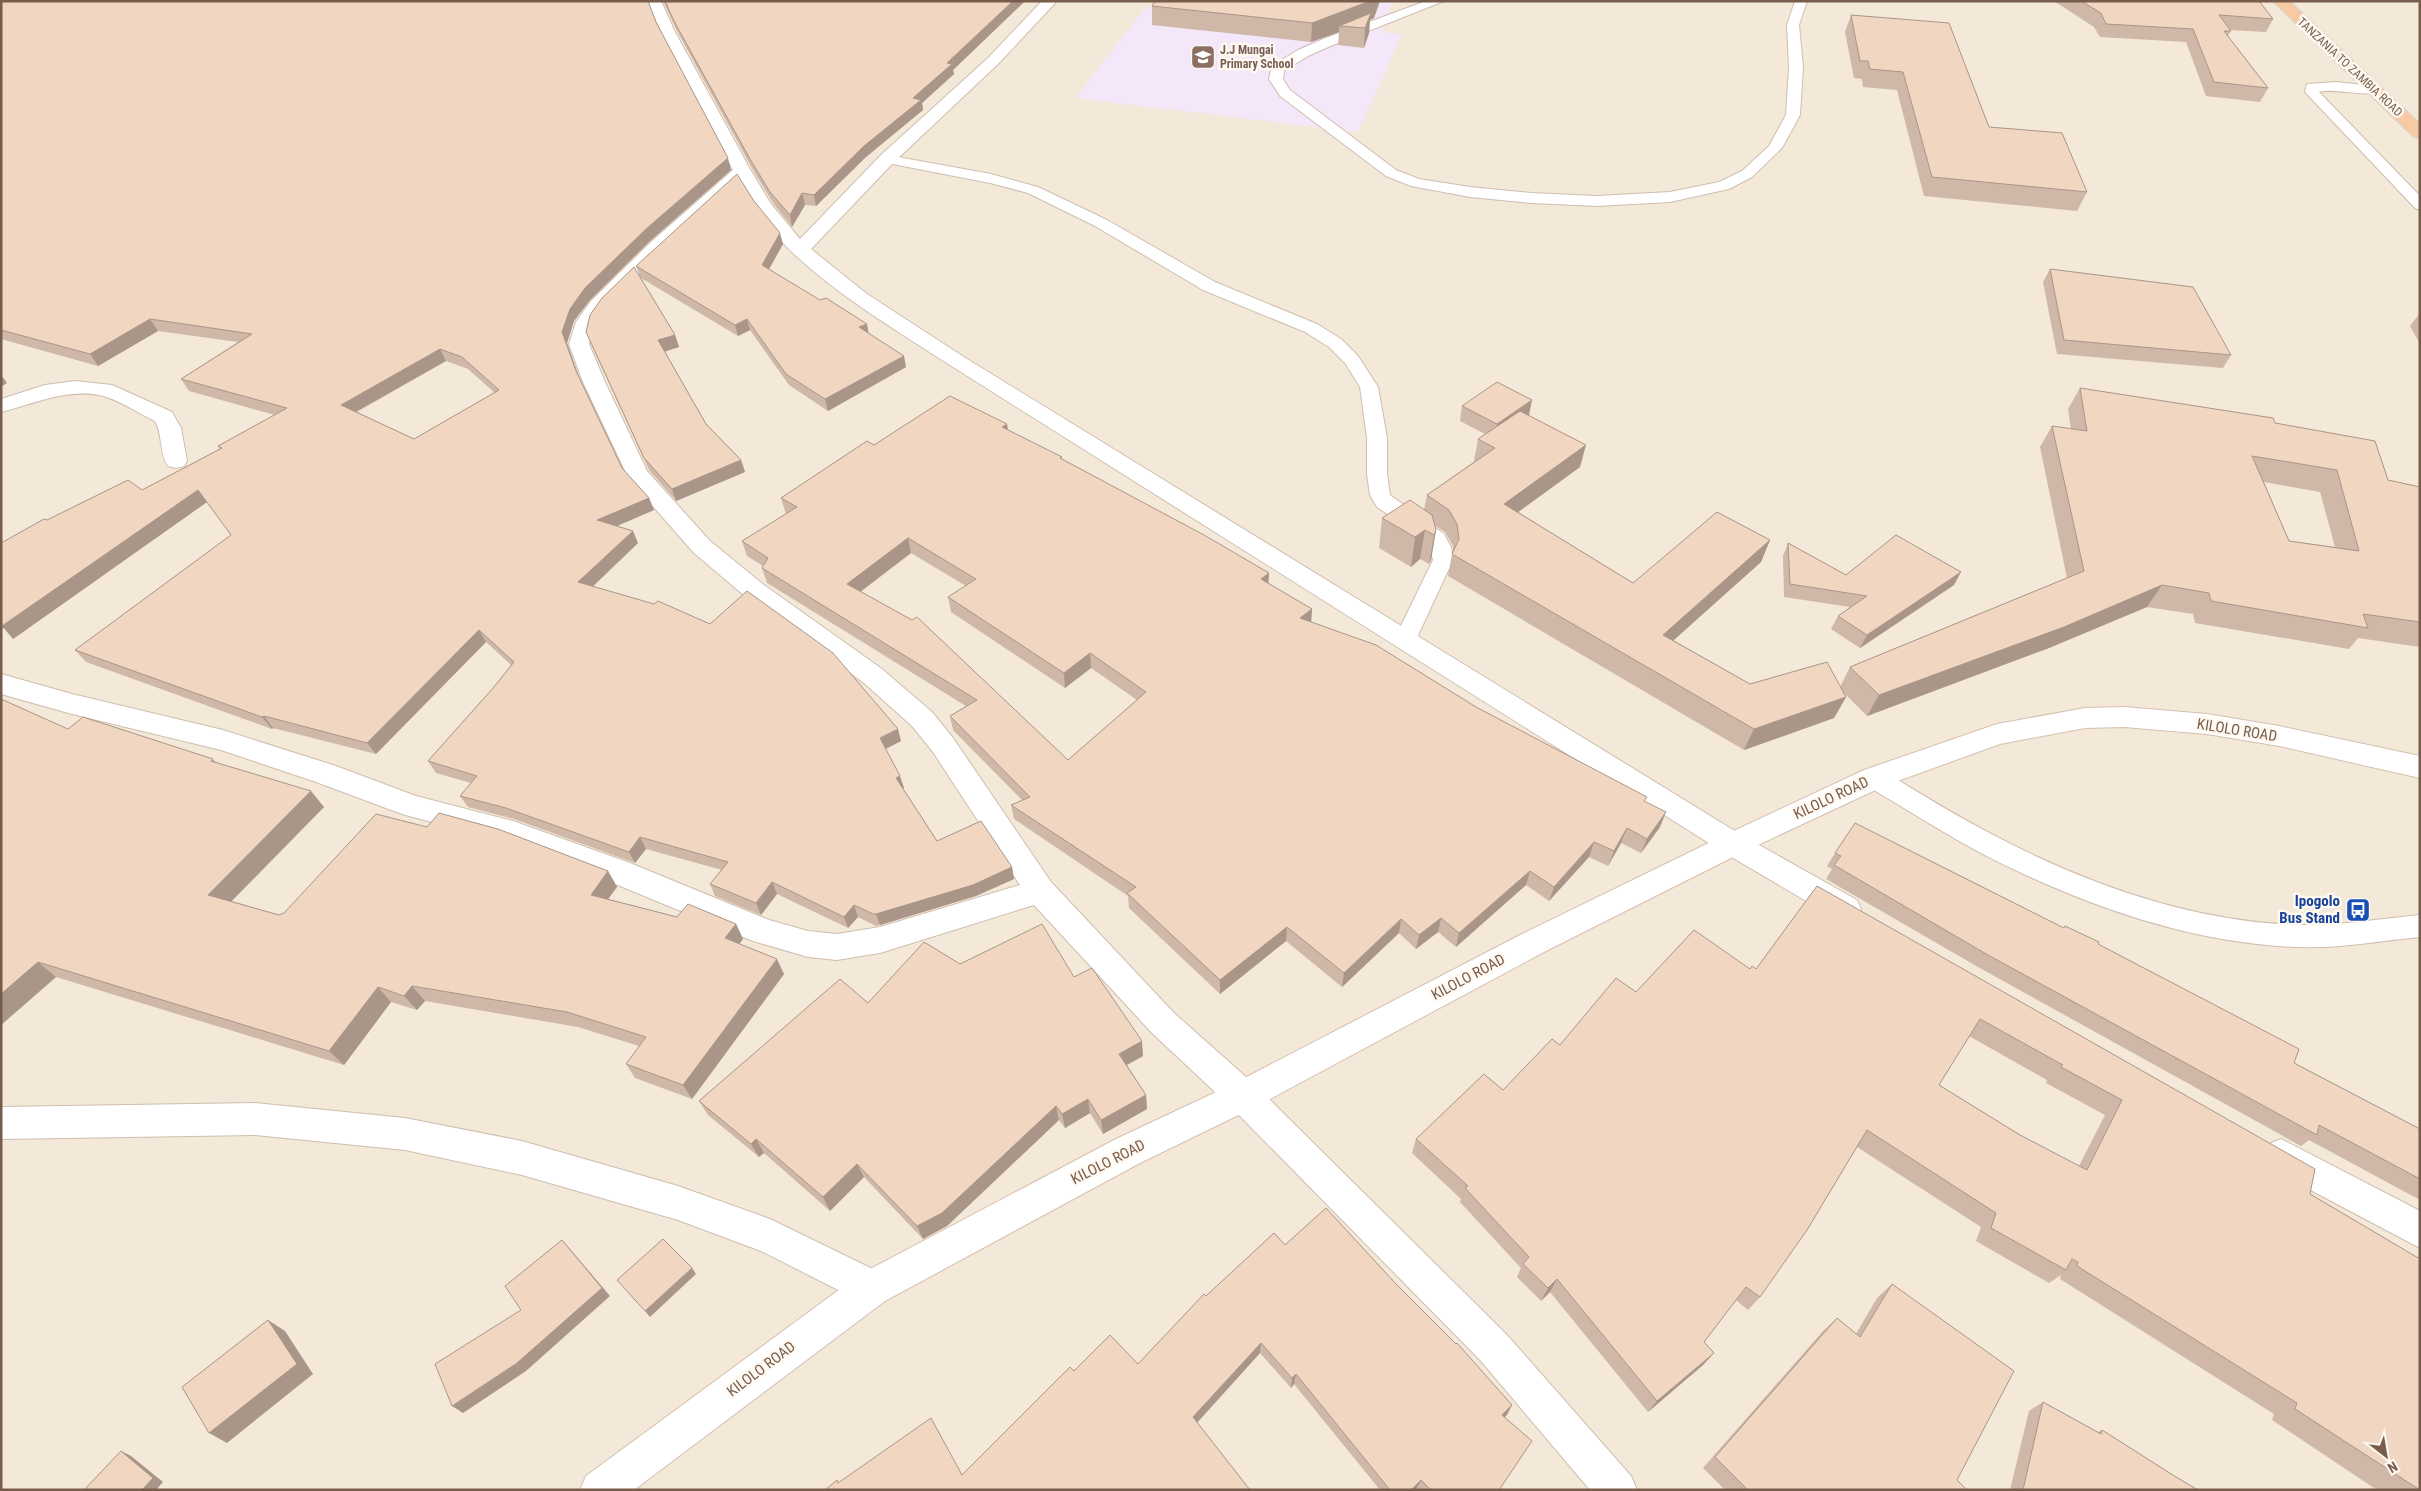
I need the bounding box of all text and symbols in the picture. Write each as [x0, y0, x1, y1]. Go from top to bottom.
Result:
street label: TANZANIA TO ZAMBIA ROAD [2295, 15, 2405, 119]
place label: J.J Mungai Primary School [1220, 43, 1293, 71]
school or university icon: J.J Mungai Primary School [1190, 44, 1216, 70]
street label: KILOLO ROAD [2196, 715, 2278, 745]
street label: KILOLO ROAD [1791, 773, 1871, 823]
place label: Ipogolo Bus Stand [2279, 892, 2340, 927]
bus stop icon: Ipogolo Bus Stand [2345, 897, 2371, 923]
street label: KILOLO ROAD [1428, 950, 1508, 1004]
street label: KILOLO ROAD [1068, 1136, 1148, 1188]
street label: KILOLO ROAD [723, 1338, 799, 1400]
north arrow [2361, 1431, 2411, 1481]
text: N [2385, 1458, 2400, 1476]

